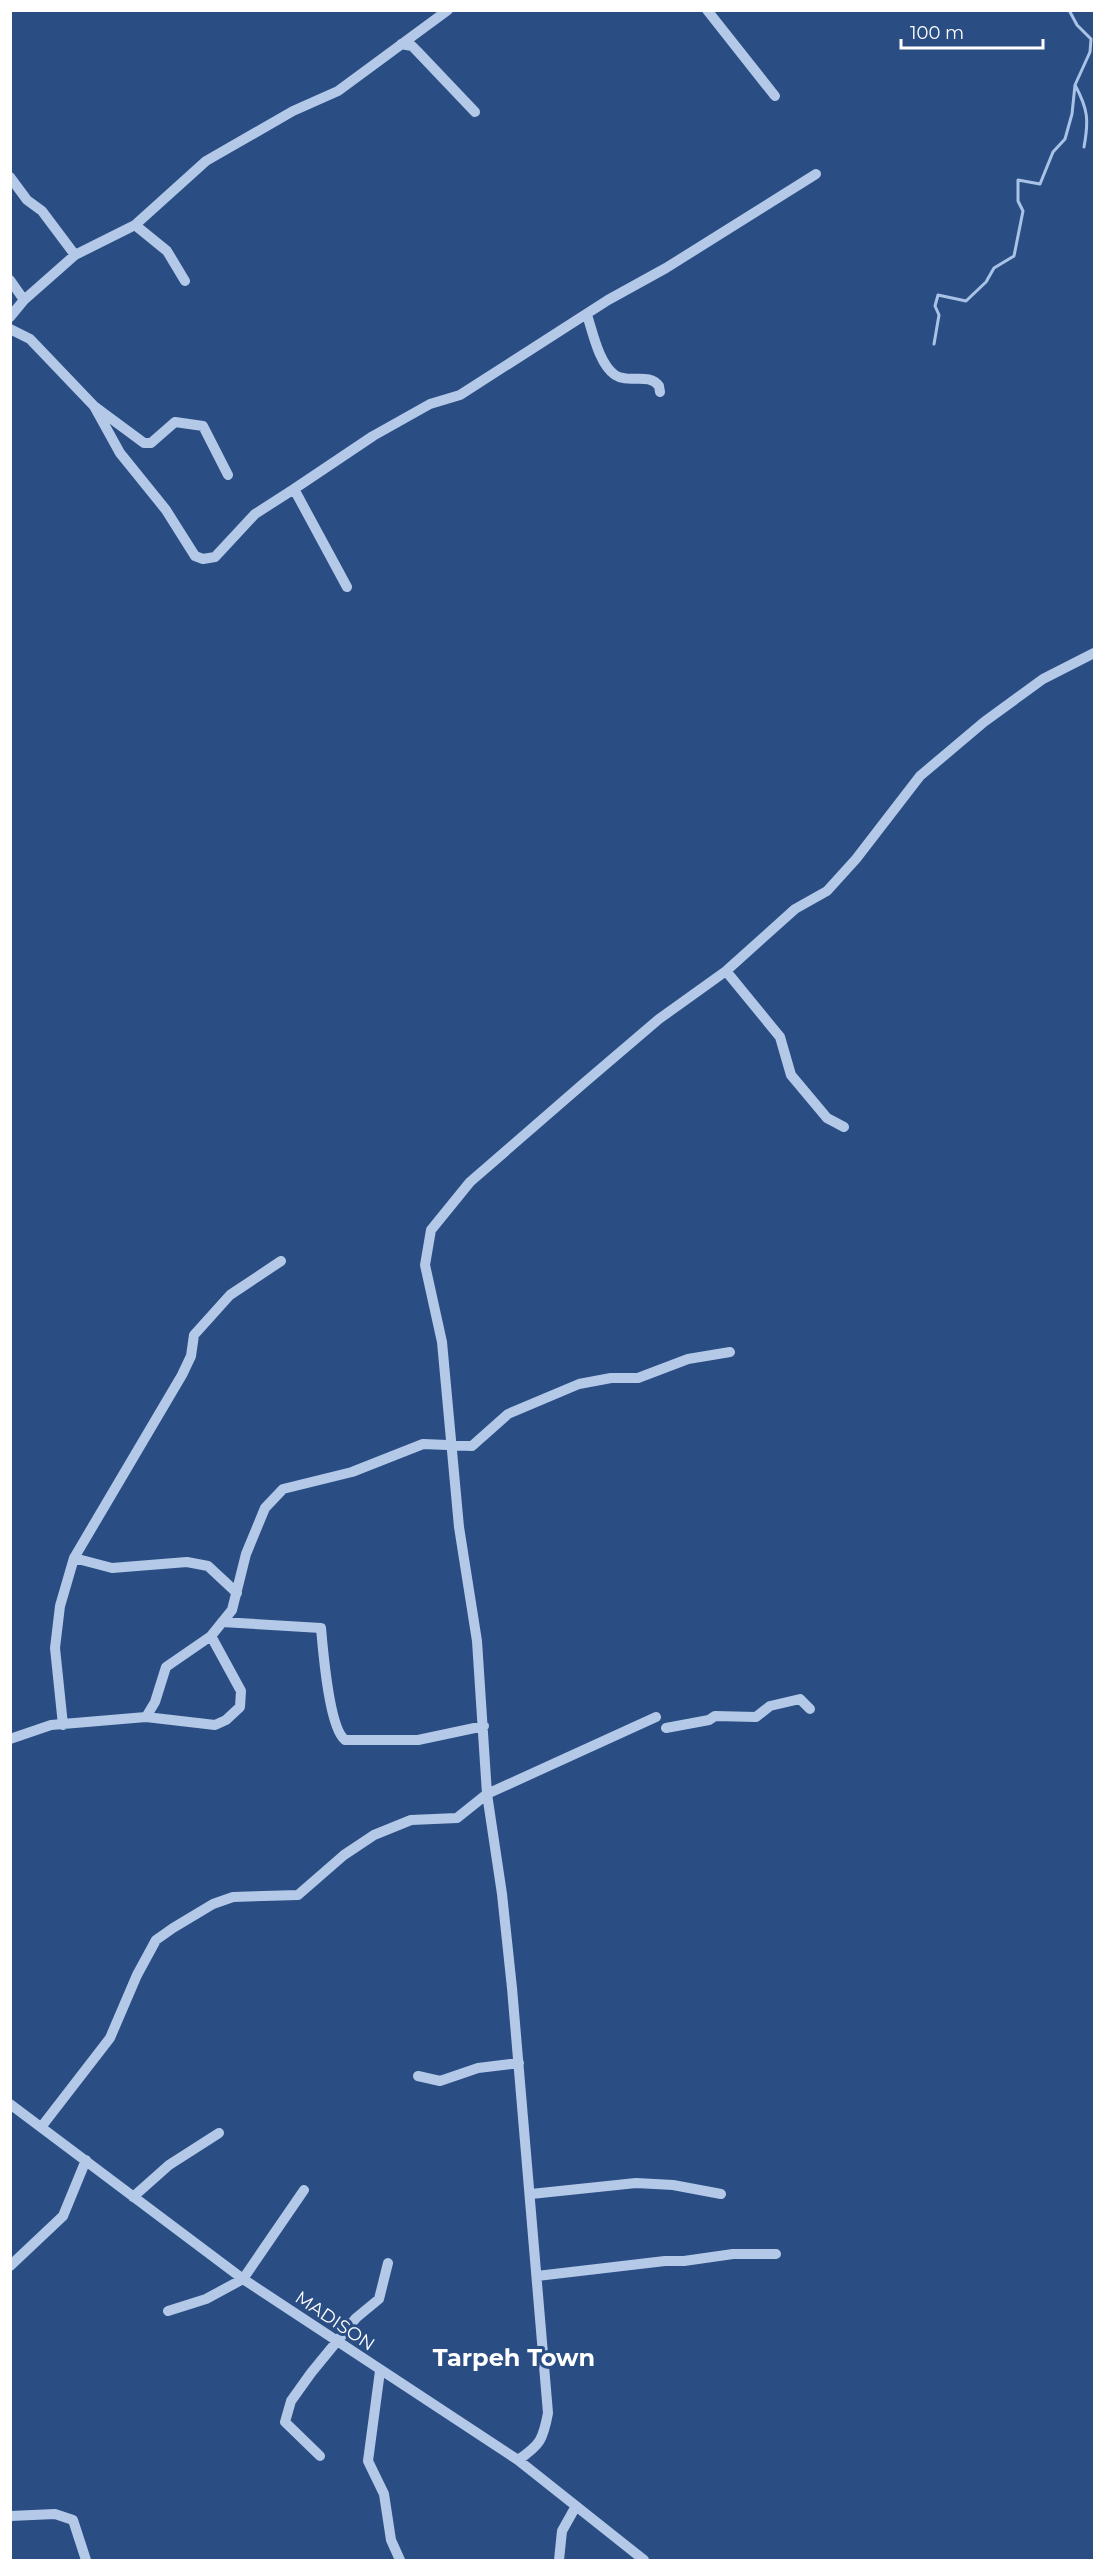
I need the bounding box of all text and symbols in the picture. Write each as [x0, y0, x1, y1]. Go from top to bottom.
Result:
scale bar [901, 12, 1044, 50]
text: 100 m [910, 22, 964, 44]
street label: MADISON [291, 2286, 379, 2356]
district label: Tarpeh Town [433, 2343, 595, 2372]

